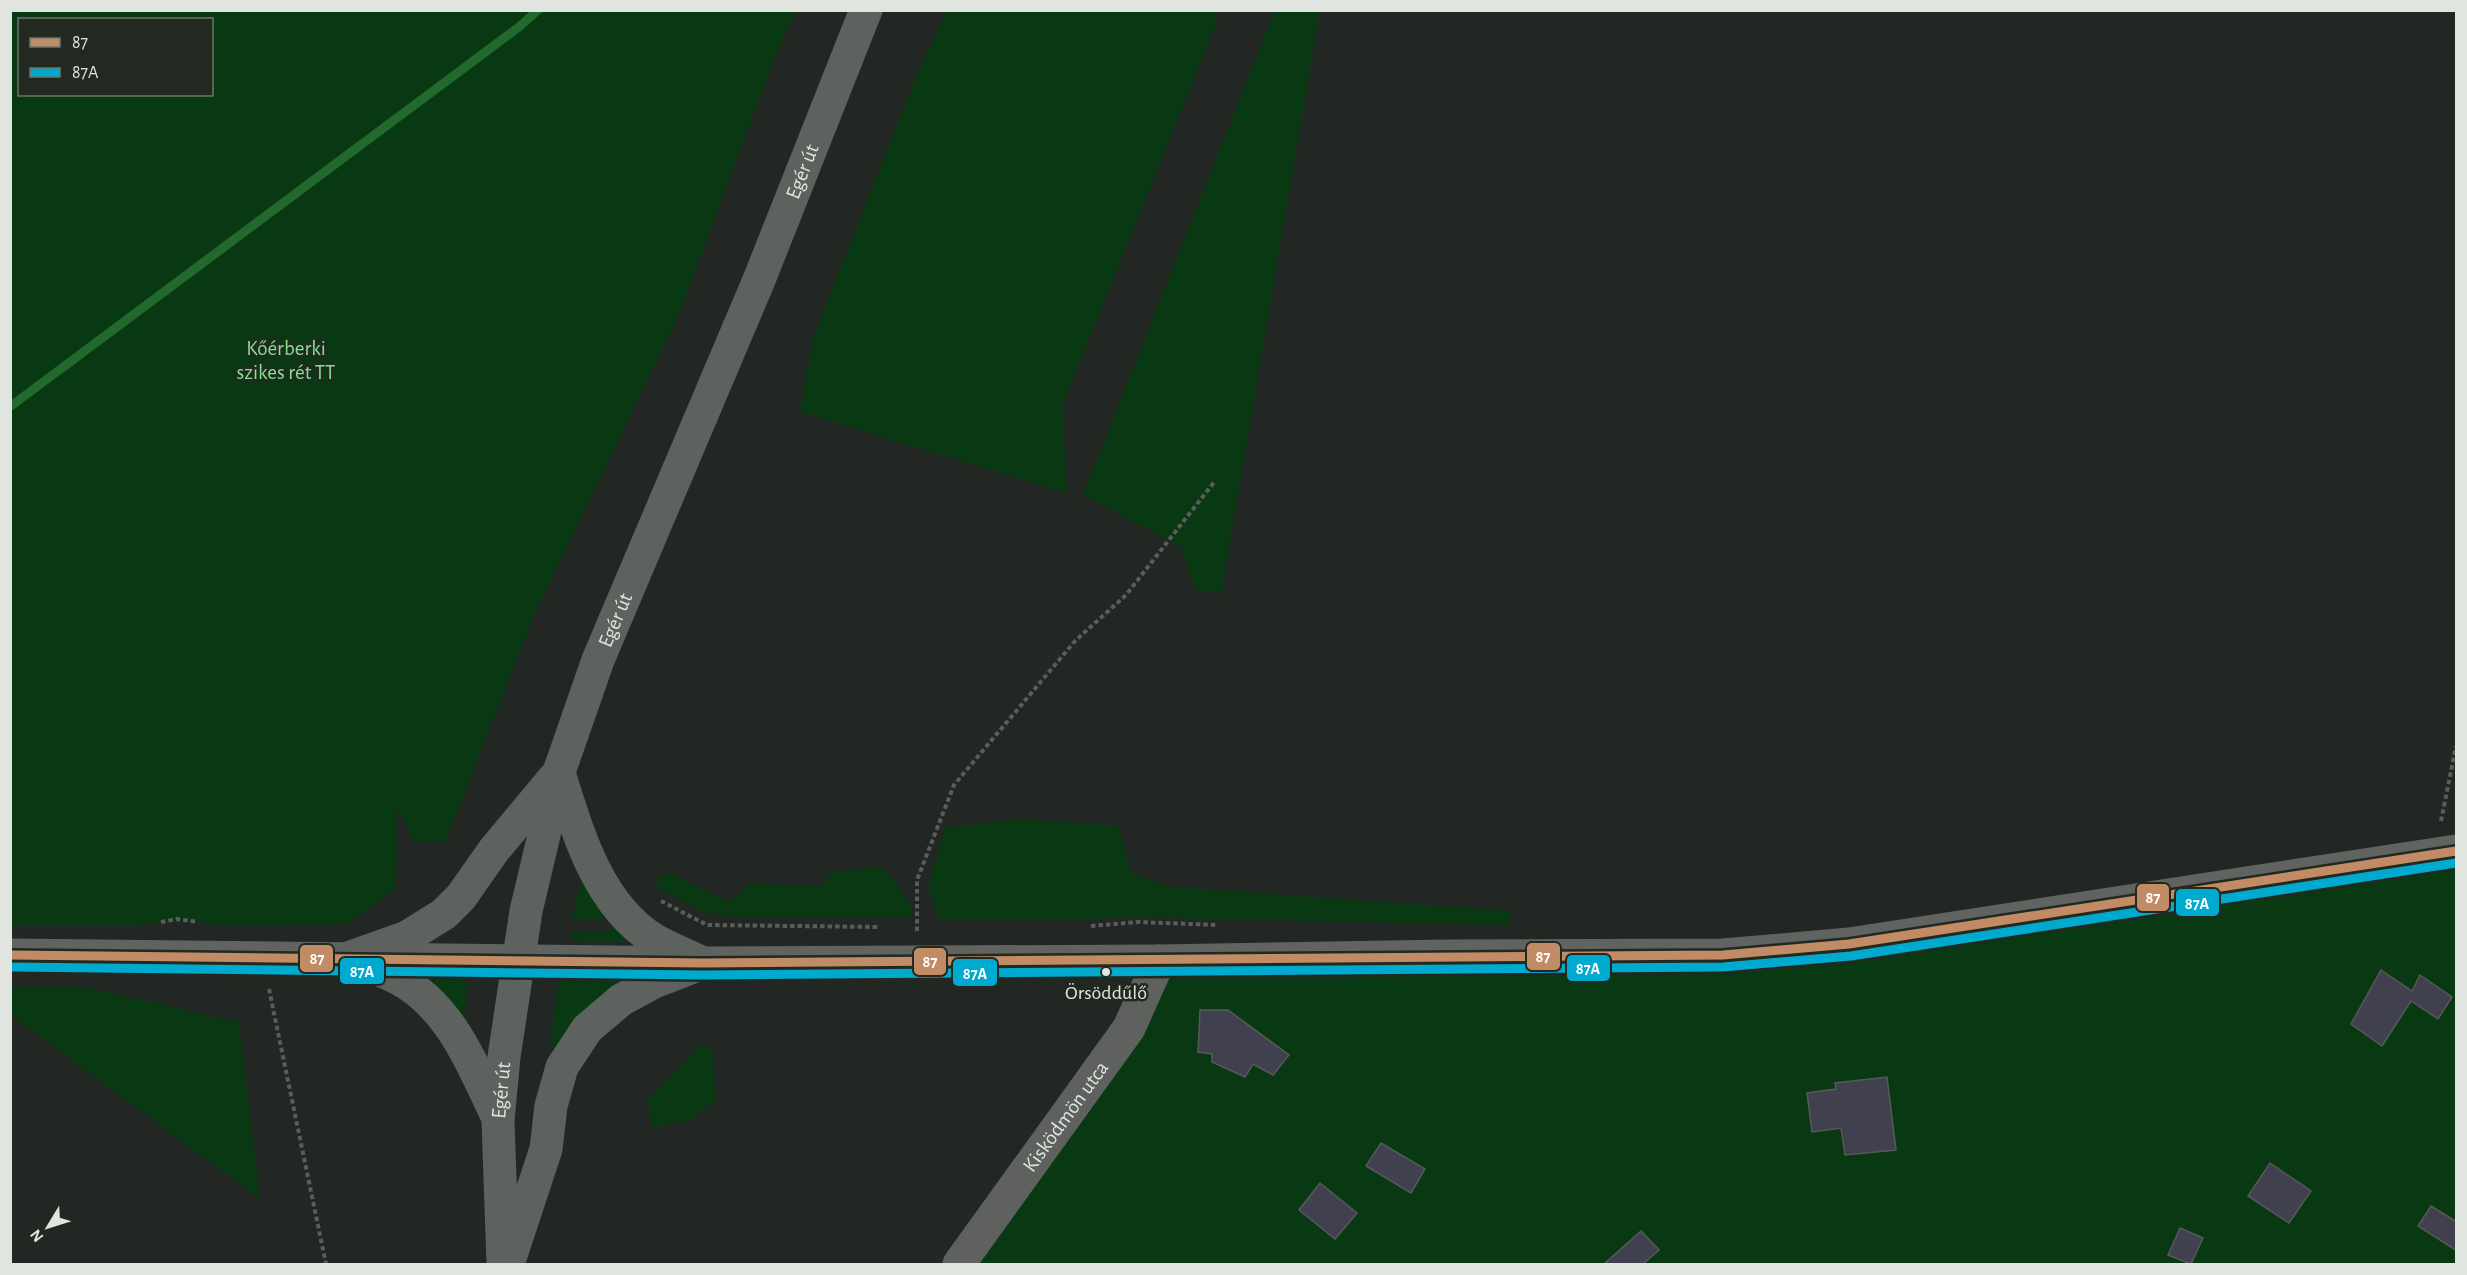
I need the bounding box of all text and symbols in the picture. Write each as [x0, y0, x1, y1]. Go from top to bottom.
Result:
legend [18, 18, 213, 96]
text: 87 [72, 34, 88, 52]
text: 87A [72, 64, 99, 82]
street label: Egér út [782, 141, 822, 202]
park label: Kőérberki szikes rét TT [237, 338, 335, 383]
street label: Egér út [594, 589, 636, 650]
line badge: 87 [2136, 883, 2170, 912]
line badge: 87A [2175, 888, 2220, 917]
text: 87 [2146, 890, 2160, 906]
text: 87A [2185, 896, 2210, 912]
line badge: 87 [1526, 942, 1561, 971]
line badge: 87 [299, 944, 334, 973]
line badge: 87 [913, 947, 947, 976]
text: 87 [1536, 949, 1550, 965]
text: 87 [310, 951, 324, 967]
text: 87 [923, 954, 937, 970]
line badge: 87A [1566, 954, 1611, 982]
line badge: 87A [339, 957, 385, 985]
line badge: 87A [952, 958, 998, 987]
text: 87A [1576, 961, 1601, 977]
text: 87A [350, 964, 375, 980]
text: 87A [963, 966, 988, 982]
marker: Örsöddűlő [1100, 966, 1112, 978]
place label: Örsöddűlő [1065, 983, 1147, 1003]
street label: Kisködmön utca [1019, 1057, 1112, 1176]
street label: Egér út [488, 1061, 514, 1120]
north arrow [18, 1197, 78, 1257]
text: N [27, 1226, 47, 1245]

